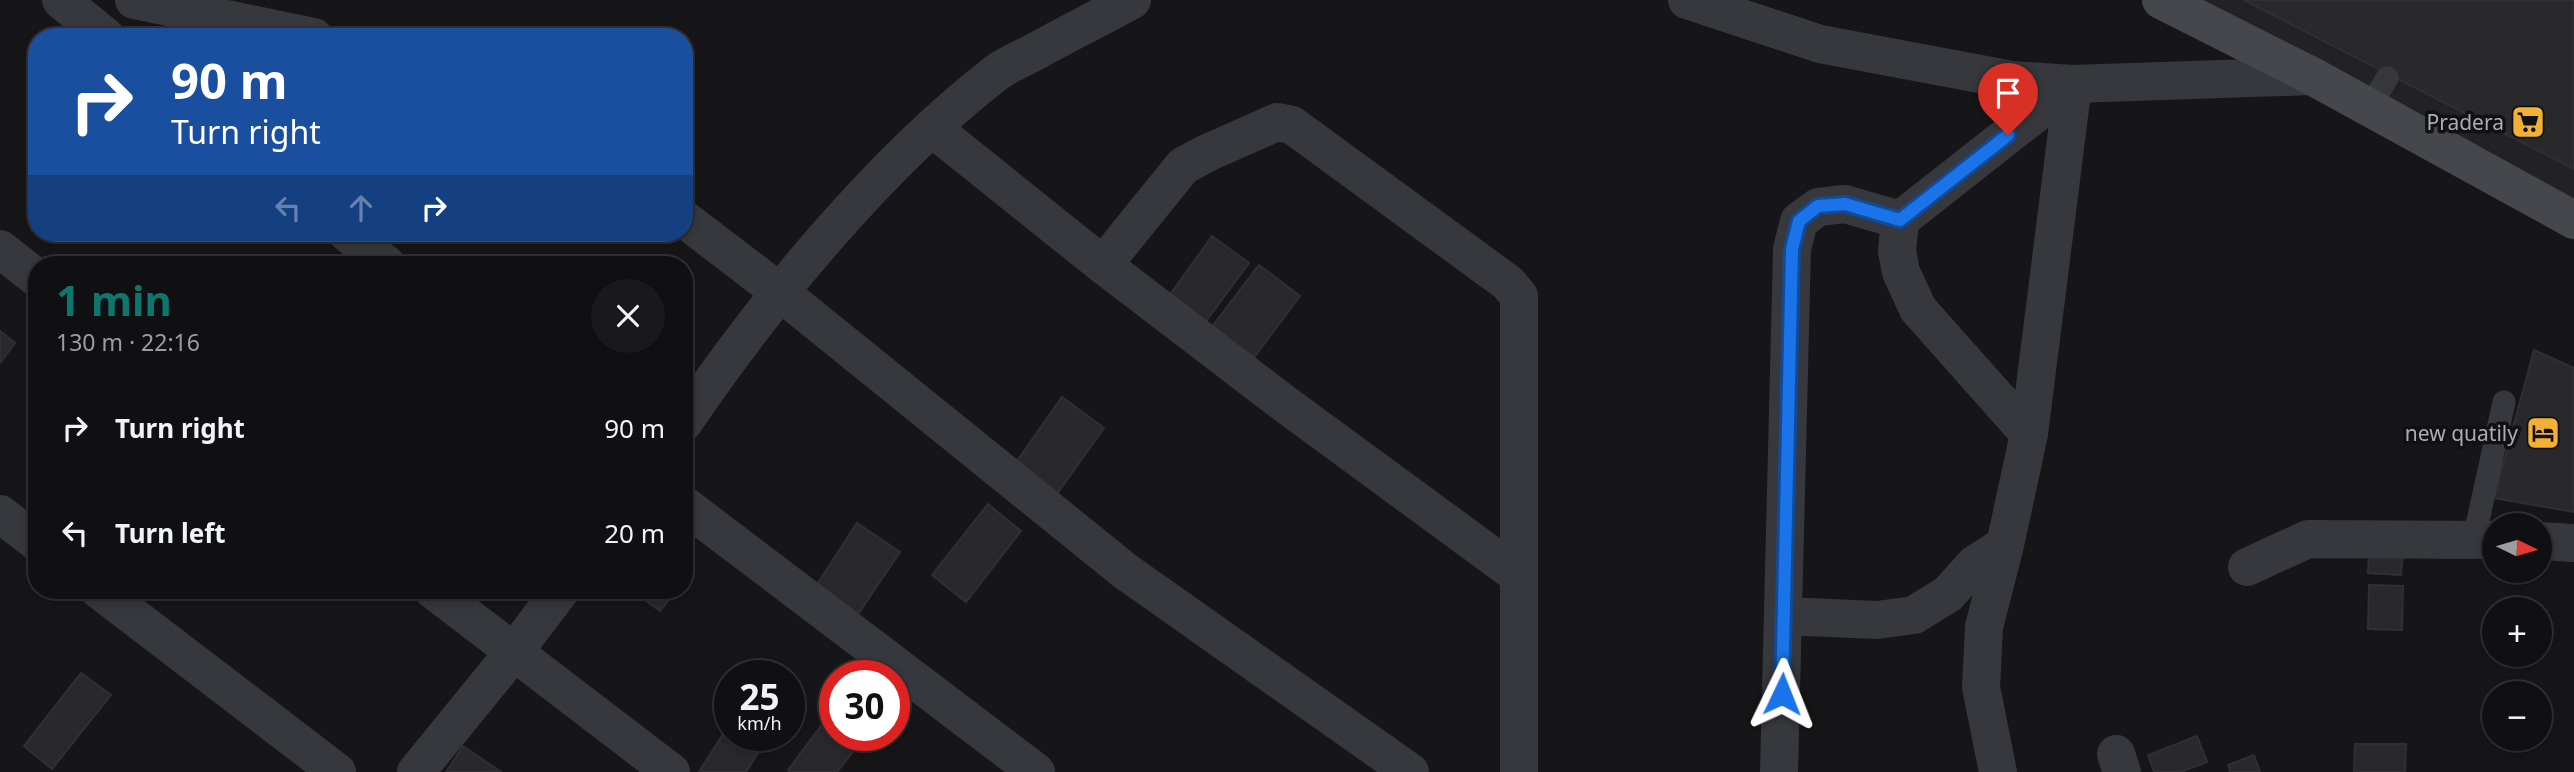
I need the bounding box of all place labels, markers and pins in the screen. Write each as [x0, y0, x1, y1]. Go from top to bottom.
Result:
pin [1978, 63, 2038, 135]
supermarket icon: Pradera [2509, 103, 2547, 141]
place label: Pradera [2426, 108, 2504, 136]
hotel icon: new quatily [2524, 414, 2562, 452]
place label: new quatily [2405, 419, 2518, 447]

